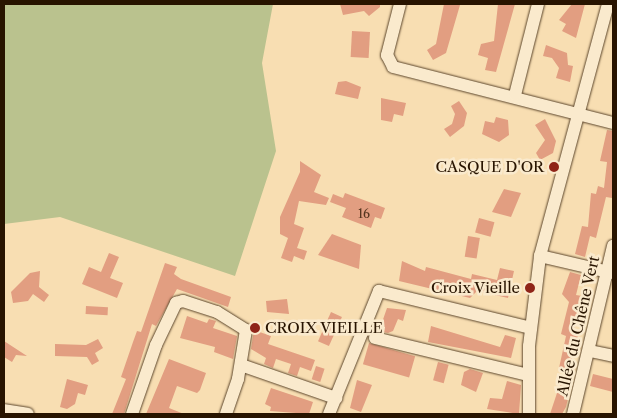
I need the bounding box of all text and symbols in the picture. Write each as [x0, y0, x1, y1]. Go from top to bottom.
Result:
place label: CASQUE D'OR [435, 158, 544, 176]
marker: CASQUE D'OR [548, 161, 560, 173]
house number: 16 [358, 207, 370, 221]
street label: Allée du Chêne Vert [553, 254, 603, 398]
place label: Croix Vieille [430, 279, 520, 297]
marker: Croix Vieille [524, 282, 536, 294]
place label: CROIX VIEILLE [265, 319, 384, 337]
marker: CROIX VIEILLE [249, 322, 261, 334]

